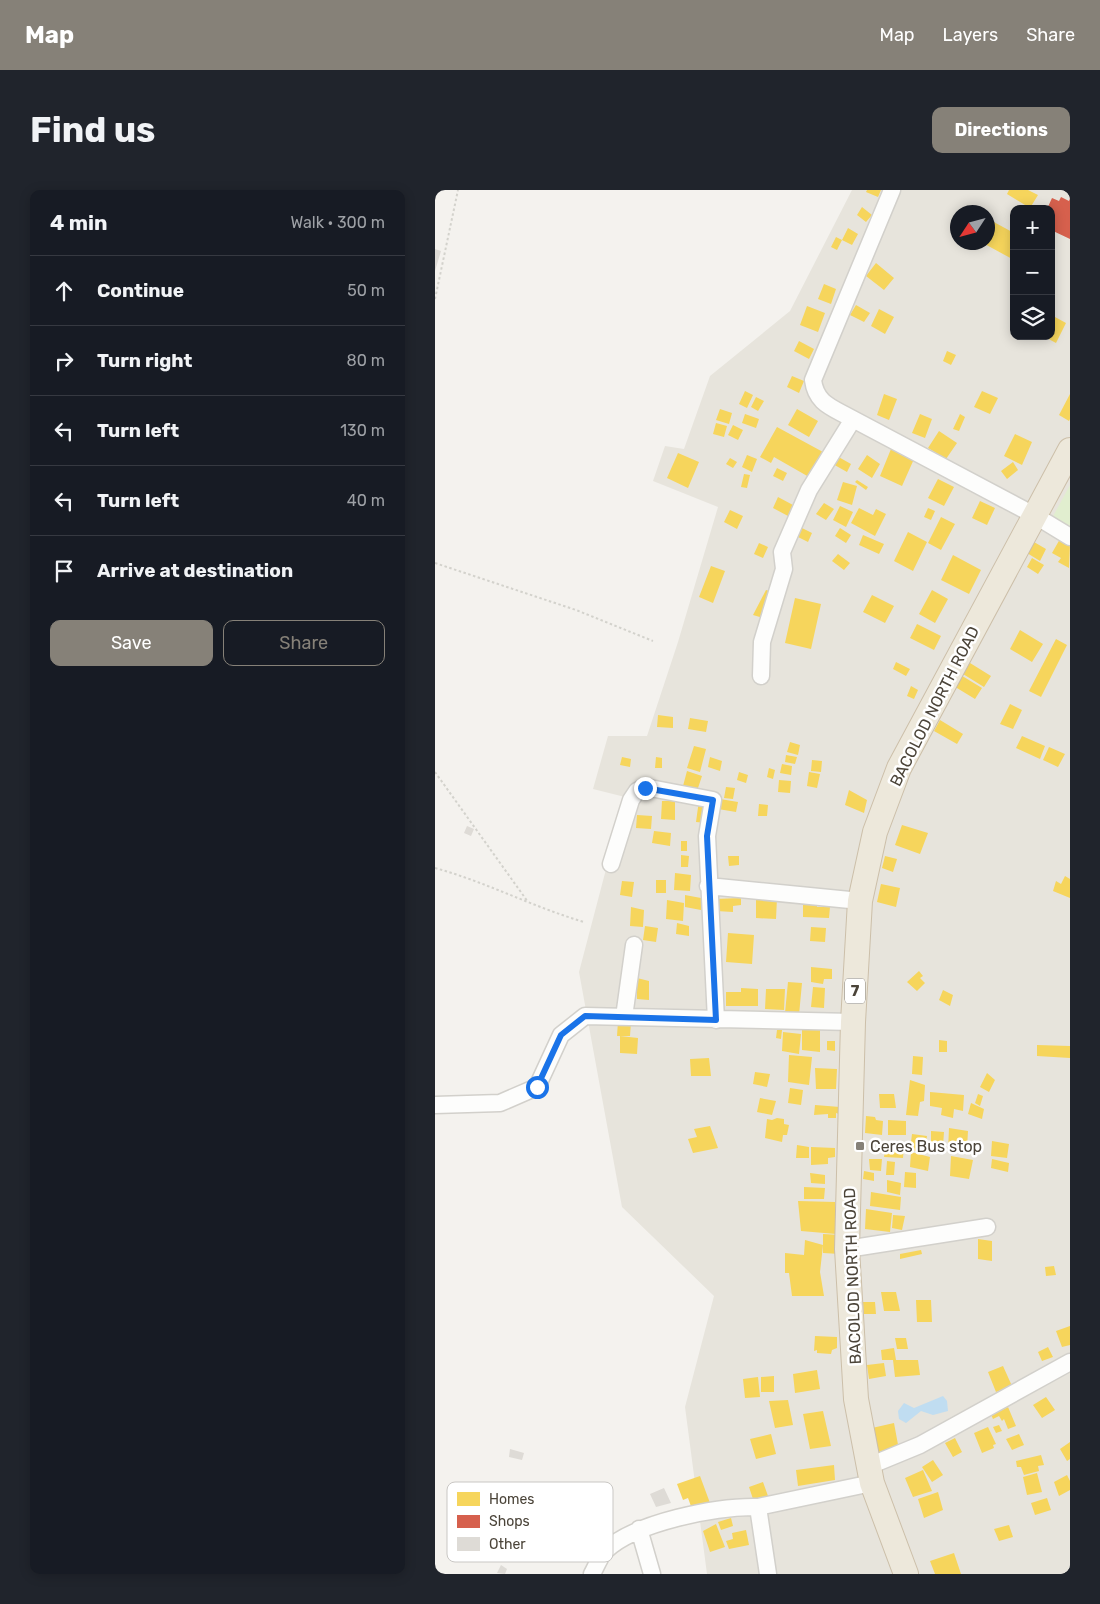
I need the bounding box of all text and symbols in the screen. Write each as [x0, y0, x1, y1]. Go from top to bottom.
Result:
text: Map [25, 21, 74, 49]
text: Map [880, 24, 915, 46]
text: Layers [943, 24, 998, 46]
text: Share [1026, 24, 1075, 46]
button: Directions [932, 107, 1070, 153]
text: Find us [30, 109, 155, 151]
north arrow [950, 205, 995, 250]
map controls [1010, 205, 1055, 340]
button: + [1010, 205, 1055, 250]
text: 4 min [50, 210, 108, 235]
text: Walk · 300 m [291, 213, 385, 232]
button: − [1010, 250, 1055, 295]
icon: ahead [50, 277, 78, 305]
text: Continue [97, 279, 184, 302]
text: 50 m [347, 281, 385, 300]
button: layers [1010, 295, 1055, 340]
icon: right [50, 347, 78, 375]
text: Turn right [97, 349, 192, 372]
text: 80 m [347, 351, 385, 370]
icon: left [50, 417, 78, 445]
text: Turn left [97, 419, 179, 442]
text: 130 m [340, 421, 385, 440]
icon: left [50, 487, 78, 515]
text: Turn left [97, 489, 179, 512]
text: 40 m [347, 491, 385, 510]
icon: arrive [50, 557, 78, 585]
text: Arrive at destination [97, 559, 293, 582]
button: Save [50, 620, 213, 666]
button: Share [223, 620, 385, 666]
street label: BACOLOD NORTH ROAD [886, 623, 983, 789]
route end [634, 777, 657, 800]
road number: 7 [845, 978, 865, 1004]
route start [526, 1076, 549, 1099]
place label: Ceres Bus stop [870, 1137, 982, 1156]
marker: Ceres Bus stop [854, 1140, 866, 1152]
street label: BACOLOD NORTH ROAD [840, 1187, 865, 1365]
legend [447, 1482, 613, 1562]
text: Homes [489, 1491, 534, 1508]
text: Shops [489, 1513, 530, 1530]
text: Other [489, 1536, 526, 1553]

